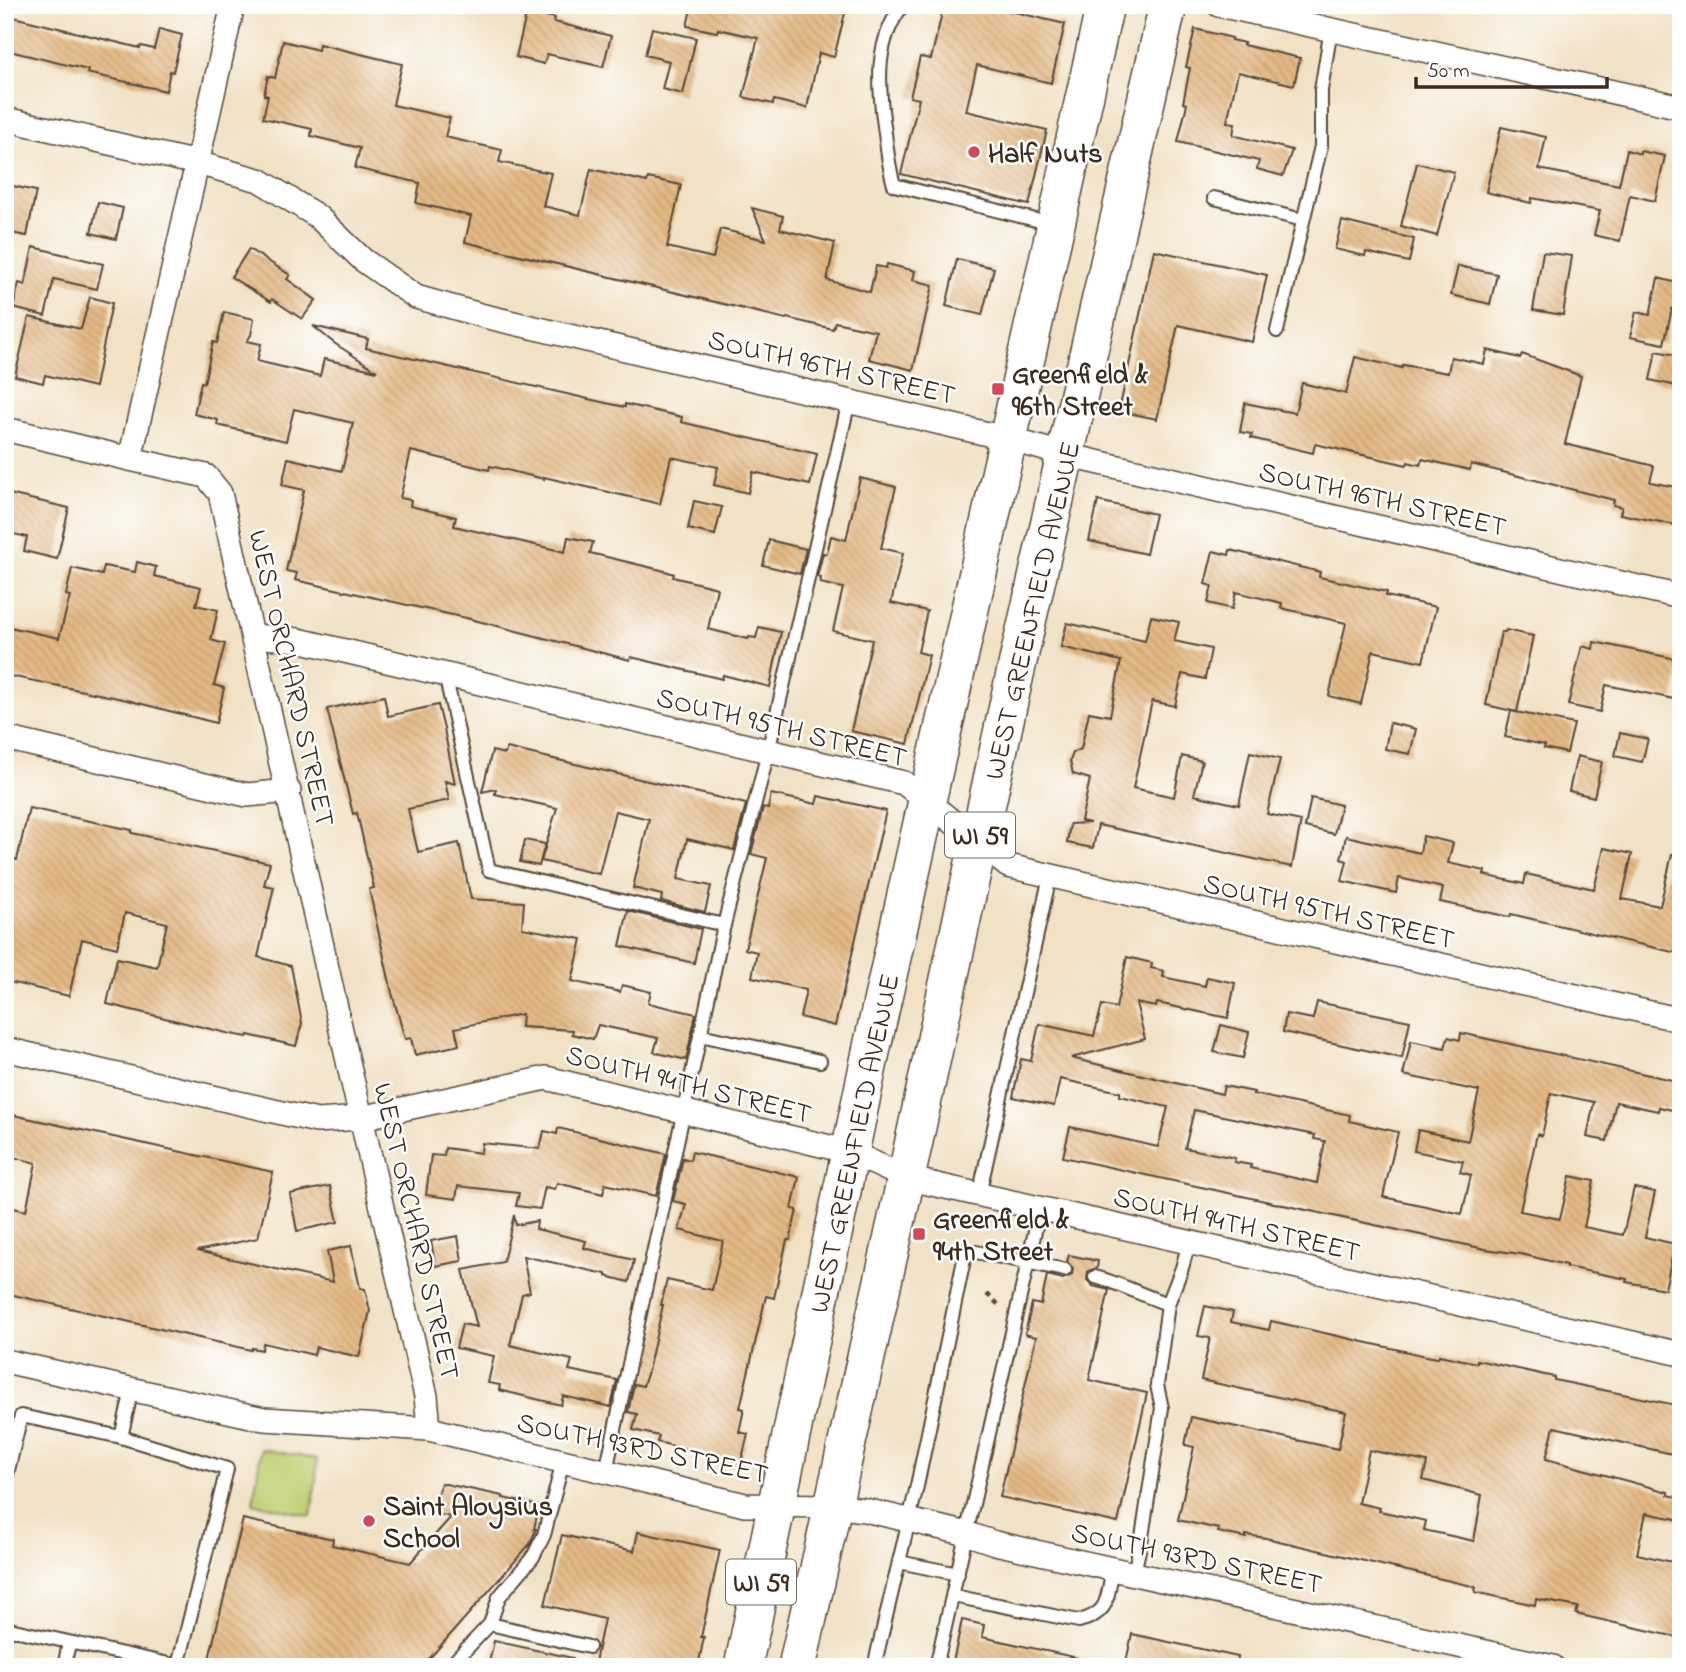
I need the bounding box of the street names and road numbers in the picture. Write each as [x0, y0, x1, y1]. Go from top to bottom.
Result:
street label: SOUTH 96TH STREET [703, 321, 959, 418]
street label: WEST GREENFIELD AVENUE [976, 438, 1093, 784]
street label: SOUTH 96TH STREET [1254, 453, 1510, 550]
street label: WEST ORCHARD STREET [235, 526, 344, 831]
street label: SOUTH 95TH STREET [652, 678, 911, 780]
road number: WI 59 [945, 813, 1015, 858]
street label: SOUTH 95TH STREET [1199, 865, 1458, 962]
street label: WEST GREENFIELD AVENUE [800, 970, 912, 1317]
street label: SOUTH 94TH STREET [561, 1036, 815, 1137]
street label: WEST ORCHARD STREET [360, 1079, 469, 1384]
street label: SOUTH 94TH STREET [1109, 1178, 1364, 1275]
street label: SOUTH 93RD STREET [513, 1404, 772, 1497]
street label: SOUTH 93RD STREET [1067, 1514, 1326, 1607]
road number: WI 59 [726, 1560, 796, 1604]

